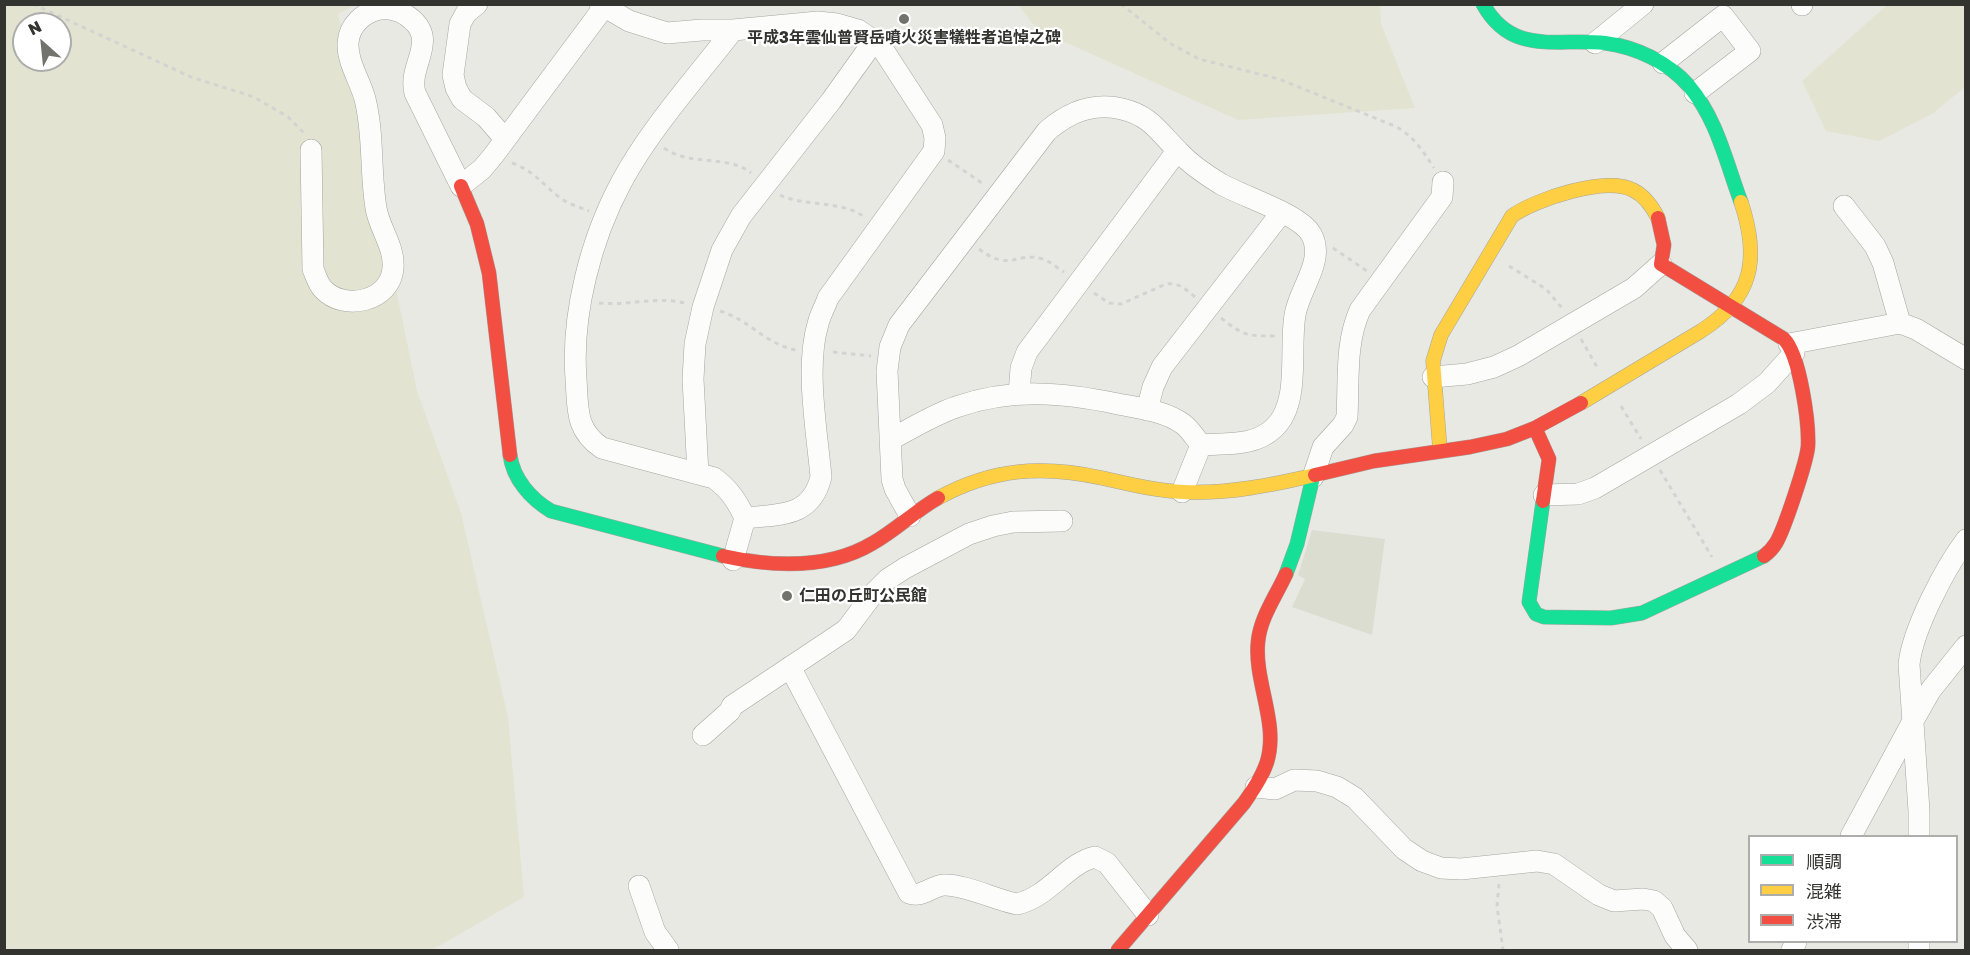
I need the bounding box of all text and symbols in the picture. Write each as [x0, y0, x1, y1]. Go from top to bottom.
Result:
north arrow [12, 12, 72, 72]
marker: 平成3年雲仙普賢岳噴火災害犠牲者追悼之碑 [897, 12, 911, 26]
text: N [25, 16, 45, 39]
place label: 平成3年雲仙普賢岳噴火災害犠牲者追悼之碑 [747, 28, 1061, 48]
place label: 仁田の丘町公民館 [799, 586, 927, 606]
marker: 仁田の丘町公民館 [780, 589, 794, 603]
legend [1748, 835, 1958, 943]
text: 順調 [1806, 850, 1842, 872]
text: 混雑 [1806, 880, 1842, 902]
text: 渋滞 [1806, 910, 1842, 932]

